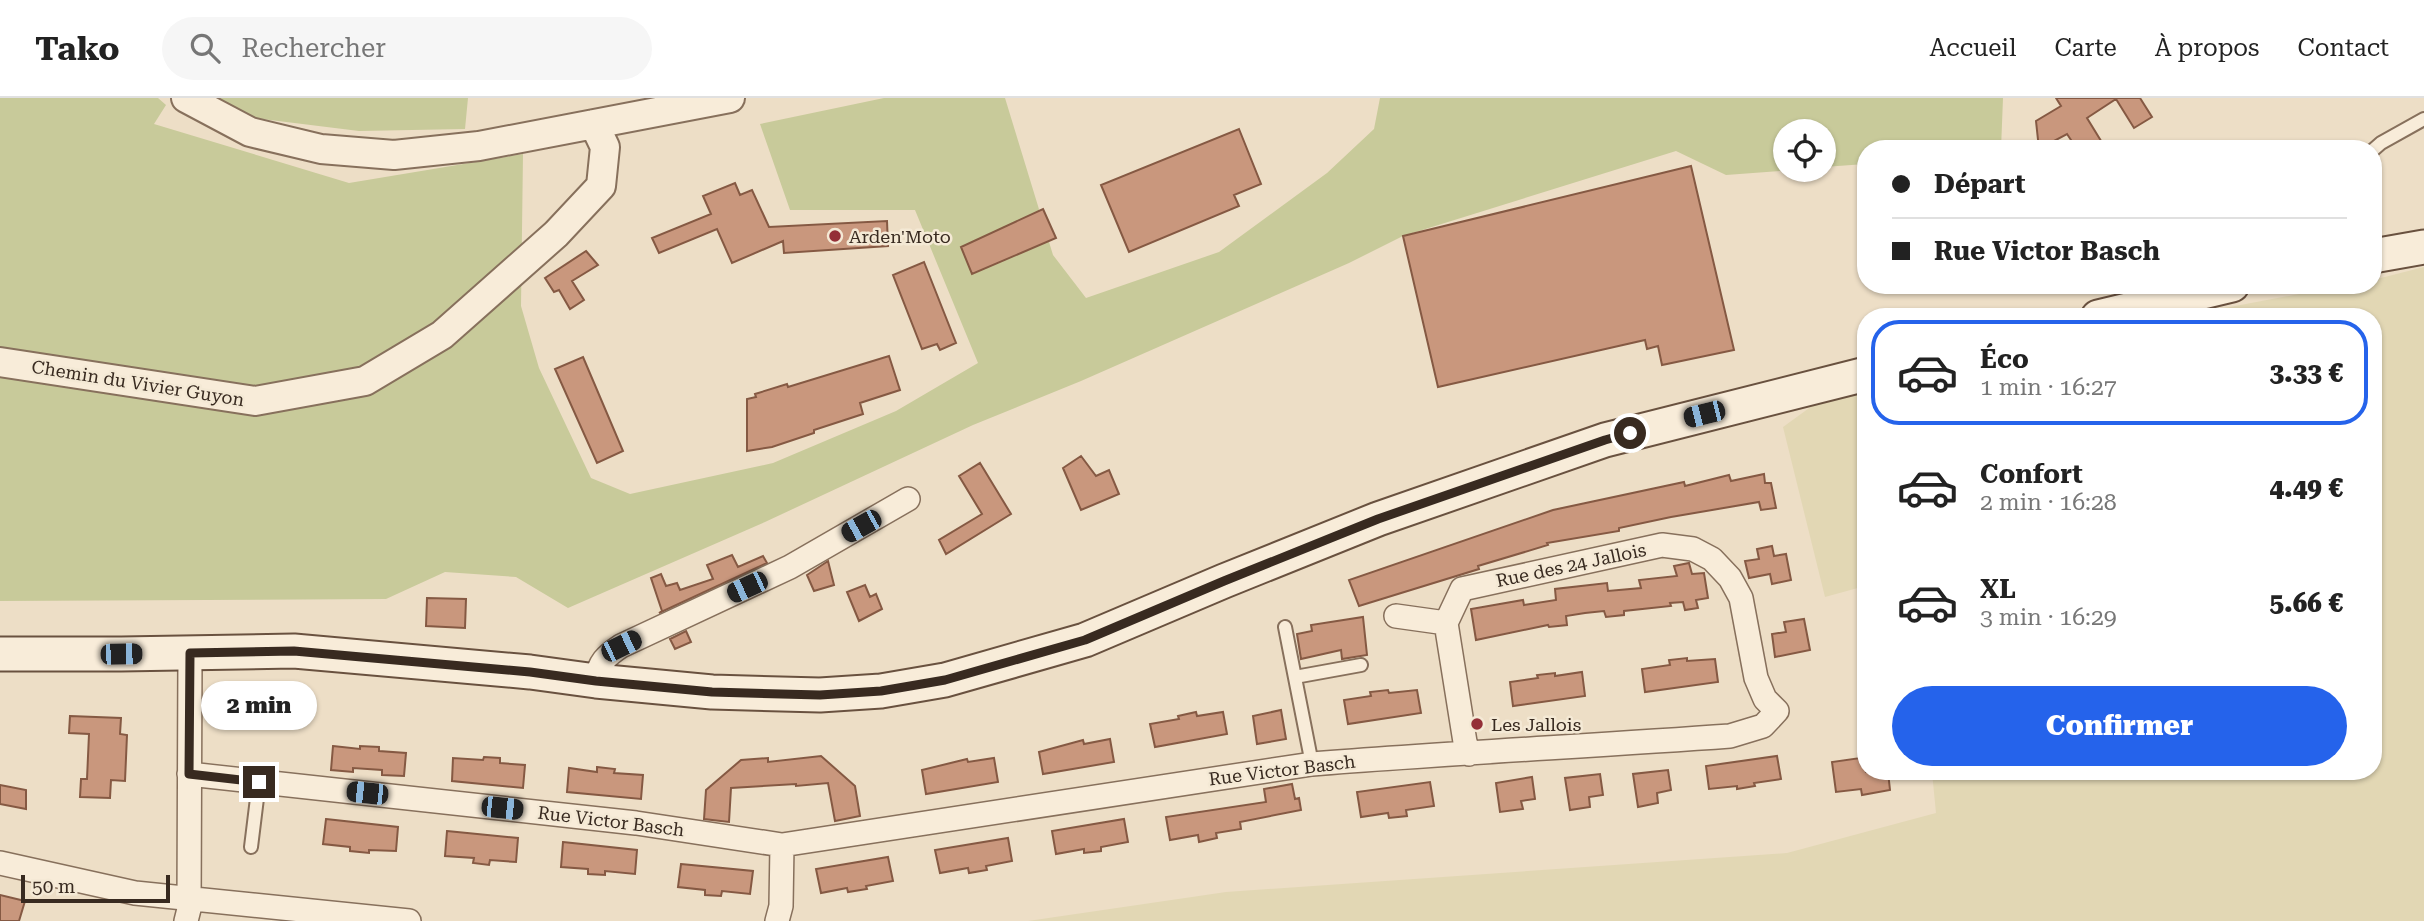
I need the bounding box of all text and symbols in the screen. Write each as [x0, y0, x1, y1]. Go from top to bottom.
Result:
search box [162, 17, 652, 80]
text: Tako [35, 29, 120, 68]
icon: search [186, 29, 224, 67]
text: Rechercher [242, 33, 386, 63]
text: Accueil [1930, 34, 2016, 62]
text: Carte [2054, 34, 2117, 62]
text: À propos [2155, 34, 2259, 62]
text: Contact [2297, 34, 2389, 62]
map controls [1773, 119, 1836, 182]
button: locate [1773, 119, 1836, 182]
text: Départ [1934, 169, 2026, 199]
place label: Arden'Moto [849, 226, 951, 247]
marker: Arden'Moto [827, 228, 843, 244]
text: Rue Victor Basch [1934, 236, 2160, 266]
icon: car [1896, 341, 1959, 404]
text: Éco [1980, 344, 2029, 374]
street label: Chemin du Vivier Guyon [30, 356, 246, 410]
text: 3.33 € [2270, 358, 2343, 388]
text: 1 min · 16:27 [1980, 374, 2117, 401]
car [1682, 399, 1727, 429]
route start [1614, 417, 1646, 449]
icon: car [1896, 456, 1959, 519]
text: Confort [1980, 459, 2083, 489]
text: 4.49 € [2270, 473, 2343, 503]
text: 2 min · 16:28 [1980, 489, 2117, 516]
car [838, 507, 885, 545]
street label: Rue des 24 Jallois [1494, 539, 1648, 591]
car [724, 569, 771, 605]
icon: car [1896, 571, 1959, 634]
text: XL [1980, 574, 2016, 604]
text: 5.66 € [2270, 588, 2343, 618]
text: 3 min · 16:29 [1980, 604, 2117, 631]
car [598, 627, 645, 665]
car [100, 643, 143, 665]
callout: 2 min [201, 680, 317, 730]
button: Confirmer [1892, 686, 2347, 766]
text: 2 min [227, 692, 291, 719]
place label: Les Jallois [1491, 714, 1581, 735]
marker: Les Jallois [1469, 716, 1485, 732]
street label: Rue Victor Basch [1207, 751, 1357, 789]
route end [243, 766, 275, 798]
car [346, 780, 389, 806]
car [481, 795, 524, 821]
street label: Rue Victor Basch [536, 802, 686, 840]
scale bar [21, 872, 170, 904]
text: 50 m [32, 875, 75, 898]

